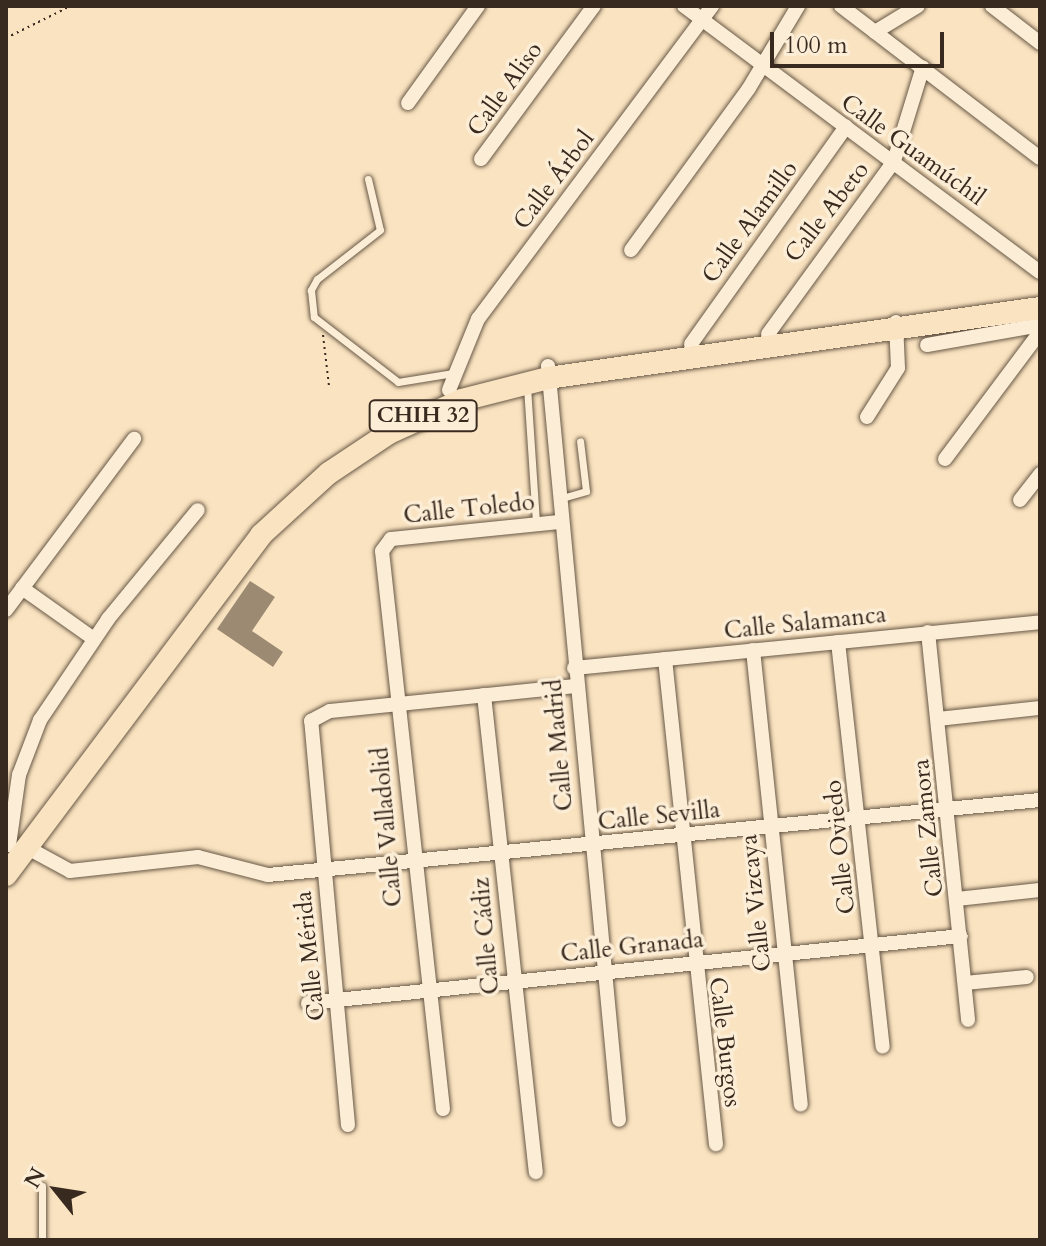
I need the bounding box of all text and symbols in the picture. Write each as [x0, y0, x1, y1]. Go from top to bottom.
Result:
scale bar [774, 16, 948, 66]
text: 100 m [784, 29, 848, 62]
street label: Calle Aliso [461, 36, 549, 142]
street label: Calle Guamúchil [835, 88, 991, 212]
street label: Calle Árbol [508, 125, 600, 235]
street label: Calle Alamillo [696, 155, 804, 289]
street label: Calle Abeto [779, 156, 875, 268]
road number: CHIH 32 [367, 398, 479, 434]
street label: Calle Toledo [402, 488, 536, 530]
street label: Calle Salamanca [723, 600, 887, 646]
street label: Calle Madrid [539, 678, 579, 812]
street label: Calle Valladolid [366, 746, 408, 908]
street label: Calle Zamora [906, 758, 950, 898]
street label: Calle Oviedo [819, 779, 861, 915]
street label: Calle Sevilla [596, 795, 722, 837]
street label: Calle Vizcaya [734, 833, 778, 973]
street label: Calle Cádiz [467, 876, 505, 996]
street label: Calle Mérida [289, 890, 331, 1022]
street label: Calle Granada [559, 925, 705, 969]
street label: Calle Burgos [703, 975, 747, 1109]
north arrow [16, 1150, 96, 1230]
text: N [17, 1162, 53, 1194]

